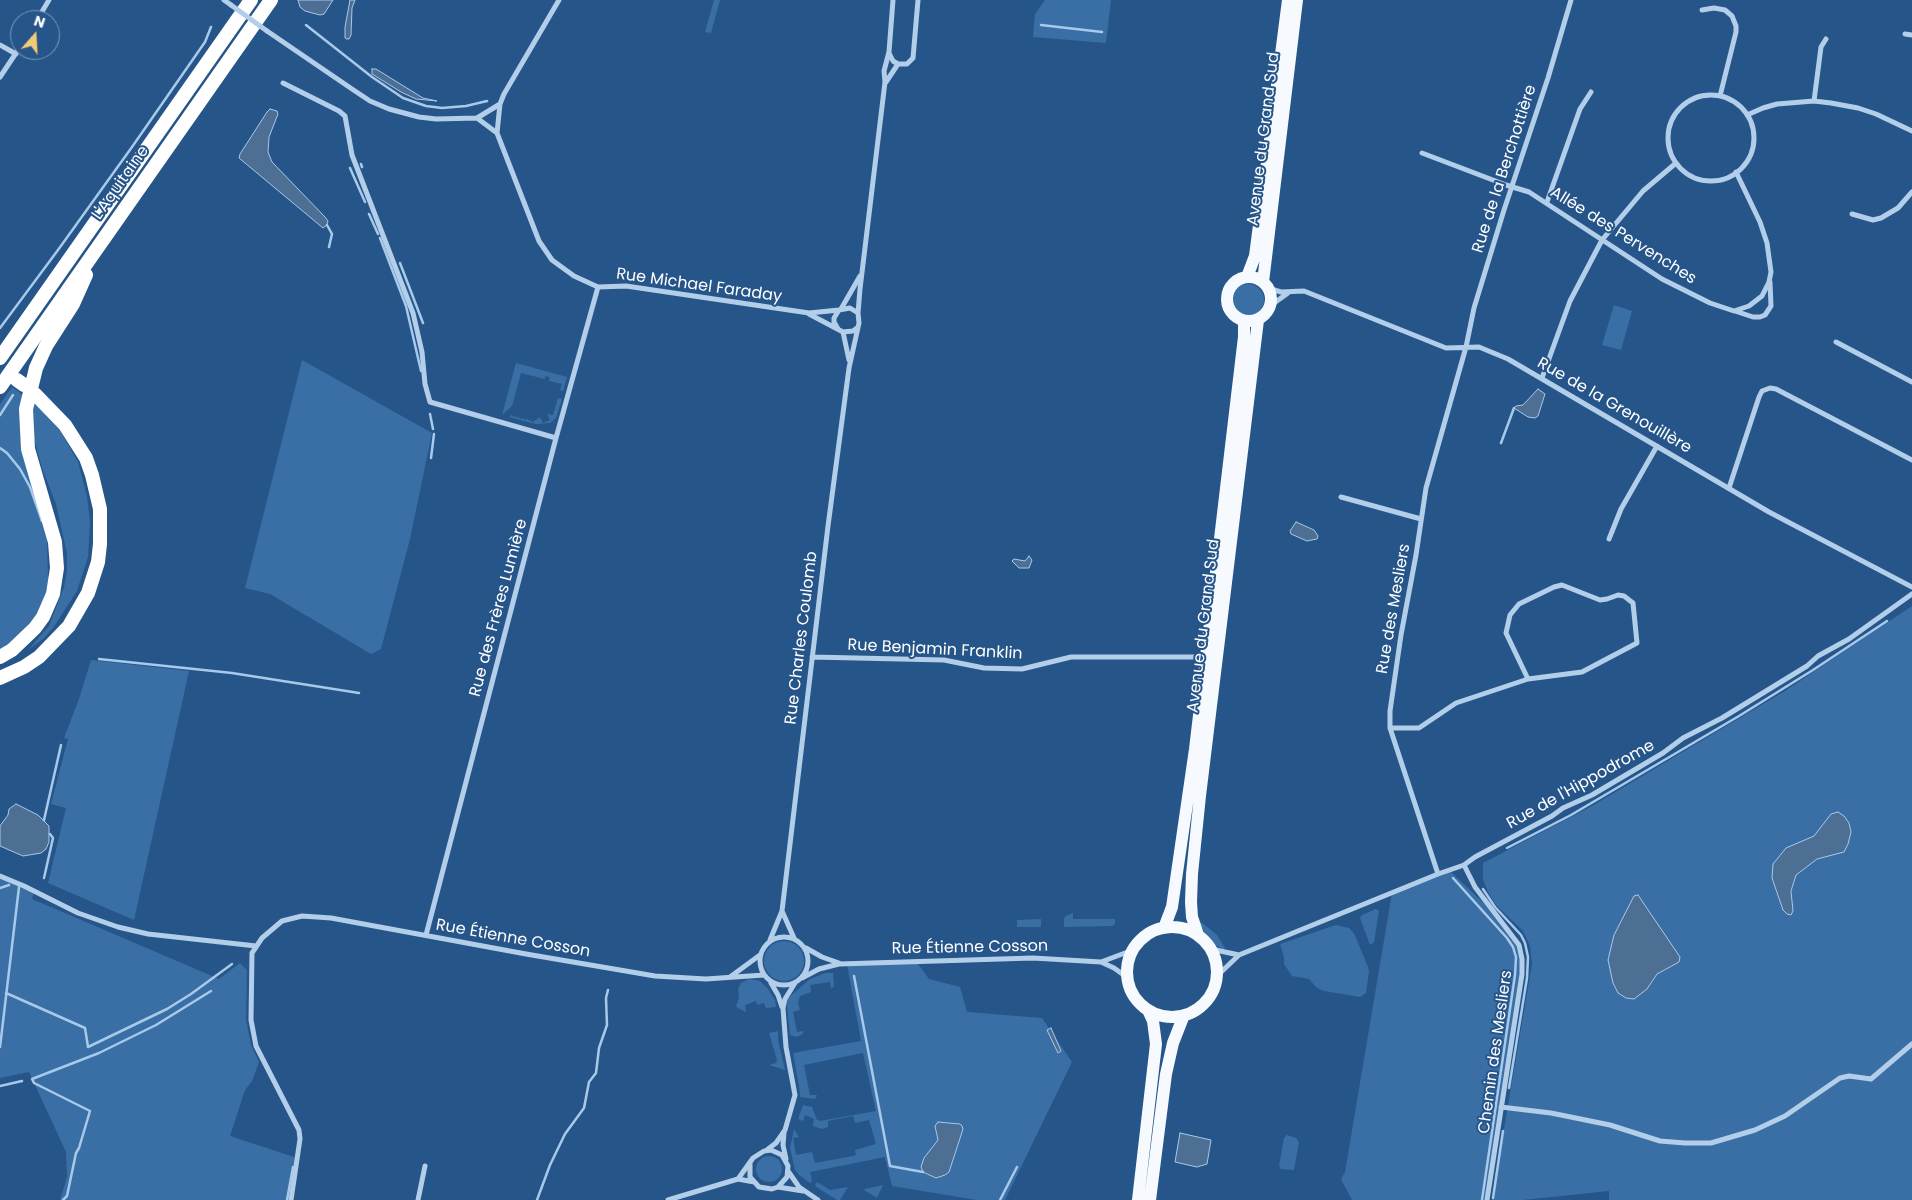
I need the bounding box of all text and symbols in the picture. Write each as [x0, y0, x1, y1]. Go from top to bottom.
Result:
north arrow [10, 10, 60, 60]
text: N [31, 11, 48, 33]
street label: Avenue du Grand Sud [1244, 51, 1284, 227]
street label: Rue de la Berchottière [1469, 83, 1541, 255]
street label: L'Aquitaine [88, 142, 154, 224]
street label: Allée des Pervenches [1546, 183, 1700, 289]
street label: Rue Michael Faraday [615, 265, 783, 307]
street label: Rue de la Grenouillère [1533, 354, 1695, 458]
street label: Rue des Frères Lumière [466, 517, 532, 699]
street label: Avenue du Grand Sud [1184, 538, 1224, 714]
street label: Rue des Mesliers [1373, 542, 1415, 676]
street label: Rue Charles Coulomb [782, 550, 822, 726]
street label: Rue Benjamin Franklin [847, 636, 1023, 664]
street label: Rue de l'Hippodrome [1504, 736, 1658, 834]
street label: Rue Étienne Cosson [434, 916, 592, 962]
street label: Rue Étienne Cosson [892, 937, 1048, 959]
street label: Chemin des Mesliers [1475, 969, 1517, 1135]

